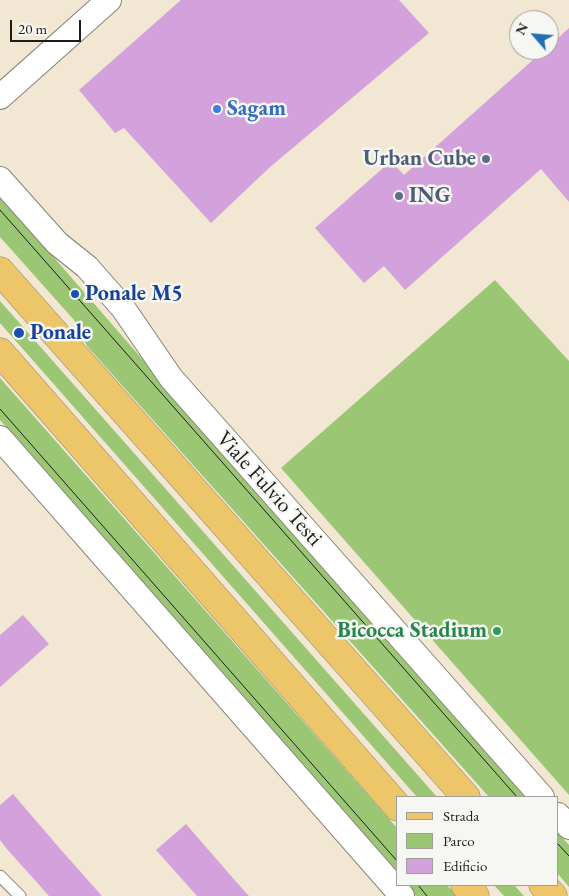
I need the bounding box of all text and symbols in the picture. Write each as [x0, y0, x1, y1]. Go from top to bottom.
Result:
scale bar [12, 10, 84, 42]
north arrow [509, 10, 559, 60]
text: 20 m [18, 19, 47, 38]
text: N [511, 20, 532, 38]
place label: Sagam [227, 96, 286, 122]
marker: Sagam [211, 103, 223, 115]
place label: Urban Cube [363, 146, 476, 172]
marker: Urban Cube [480, 153, 492, 165]
place label: ING [409, 183, 451, 209]
marker: ING [393, 190, 405, 202]
place label: Ponale M5 [85, 281, 183, 307]
marker: Ponale M5 [69, 288, 81, 300]
place label: Ponale [30, 320, 91, 346]
marker: Ponale [12, 326, 26, 340]
street label: Viale Fulvio Testi [210, 426, 328, 552]
place label: Bicocca Stadium [337, 618, 487, 644]
marker: Bicocca Stadium [491, 625, 503, 637]
legend [396, 796, 559, 886]
text: Strada [443, 806, 479, 825]
text: Parco [443, 831, 475, 850]
text: Edificio [443, 856, 487, 875]

